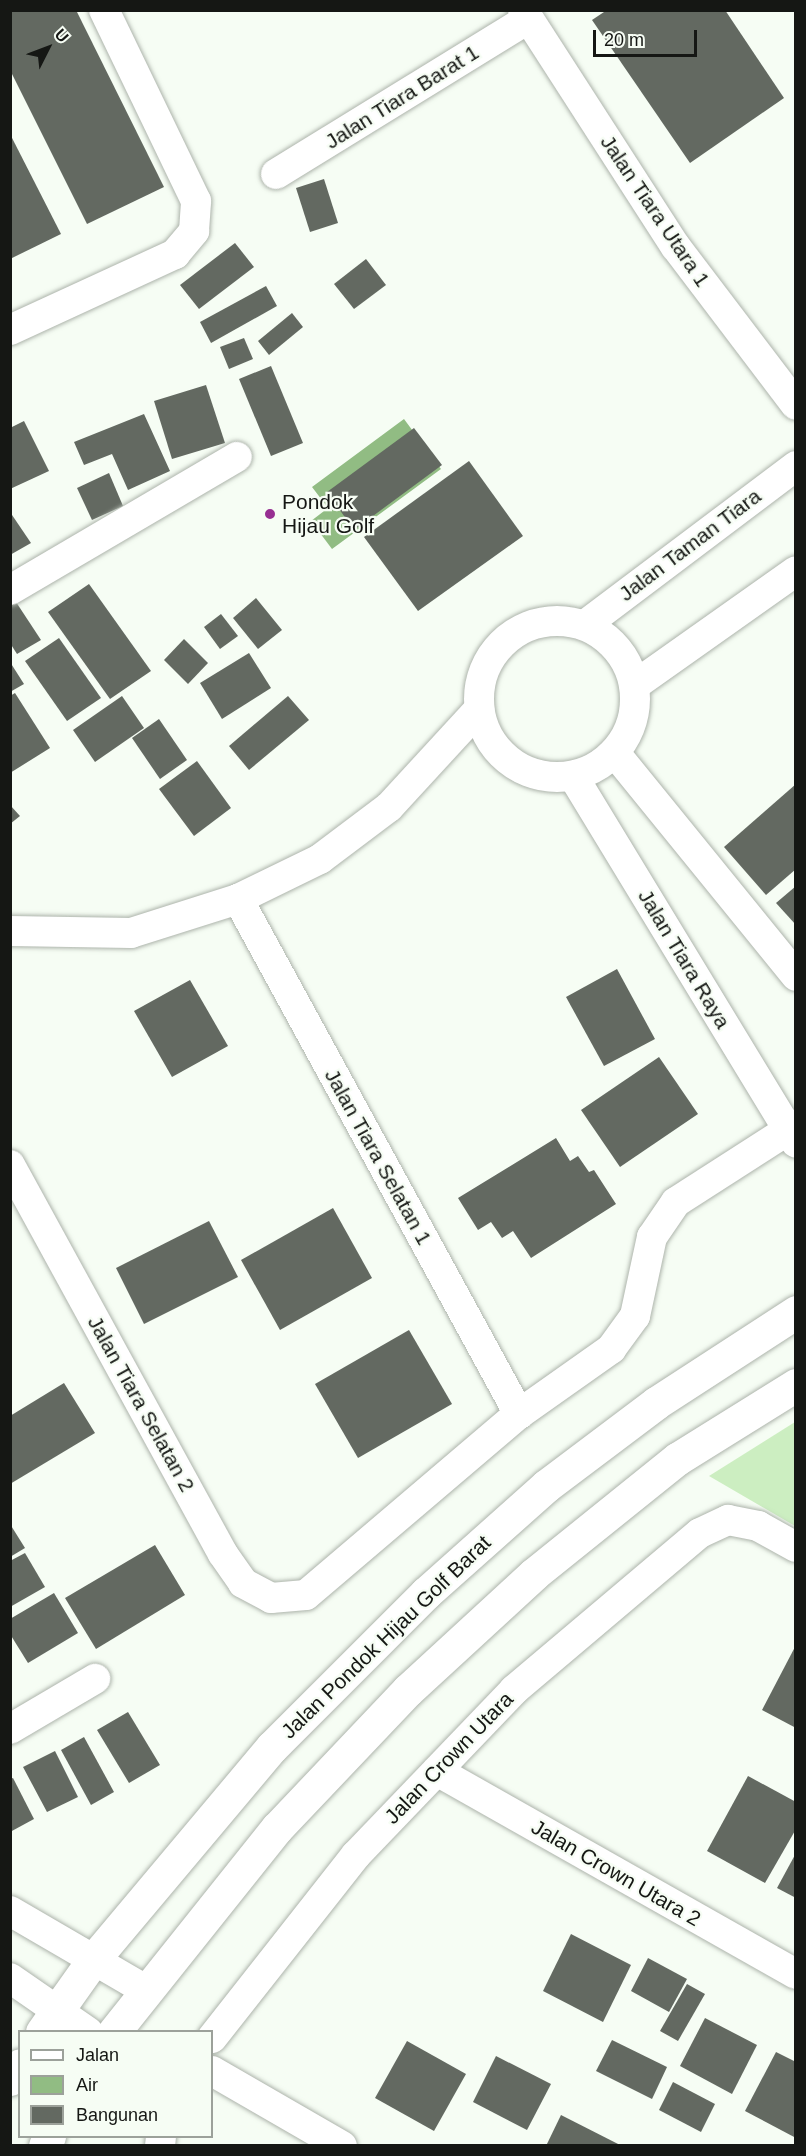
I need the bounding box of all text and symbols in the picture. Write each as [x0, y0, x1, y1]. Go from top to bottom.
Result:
north arrow [18, 18, 78, 78]
scale bar [596, 18, 700, 56]
text: U [52, 26, 72, 46]
text: 20 m [604, 30, 644, 50]
street label: Jalan Tiara Barat 1 [320, 40, 484, 154]
street label: Jalan Tiara Utara 1 [595, 130, 715, 292]
street label: Jalan Taman Tiara [614, 483, 766, 607]
place label: Pondok Hijau Golf [282, 489, 374, 539]
marker: Pondok Hijau Golf [263, 507, 277, 521]
street label: Jalan Tiara Raya [633, 885, 735, 1033]
street label: Jalan Tiara Selatan 1 [319, 1064, 437, 1250]
street label: Jalan Tiara Selatan 2 [82, 1311, 200, 1497]
street label: Jalan Pondok Hijau Golf Barat [276, 1530, 496, 1744]
street label: Jalan Crown Utara [380, 1687, 518, 1829]
street label: Jalan Crown Utara 2 [527, 1814, 705, 1932]
legend [18, 2030, 213, 2138]
text: Jalan [76, 2045, 119, 2065]
text: Air [76, 2075, 98, 2095]
text: Bangunan [76, 2105, 158, 2125]

